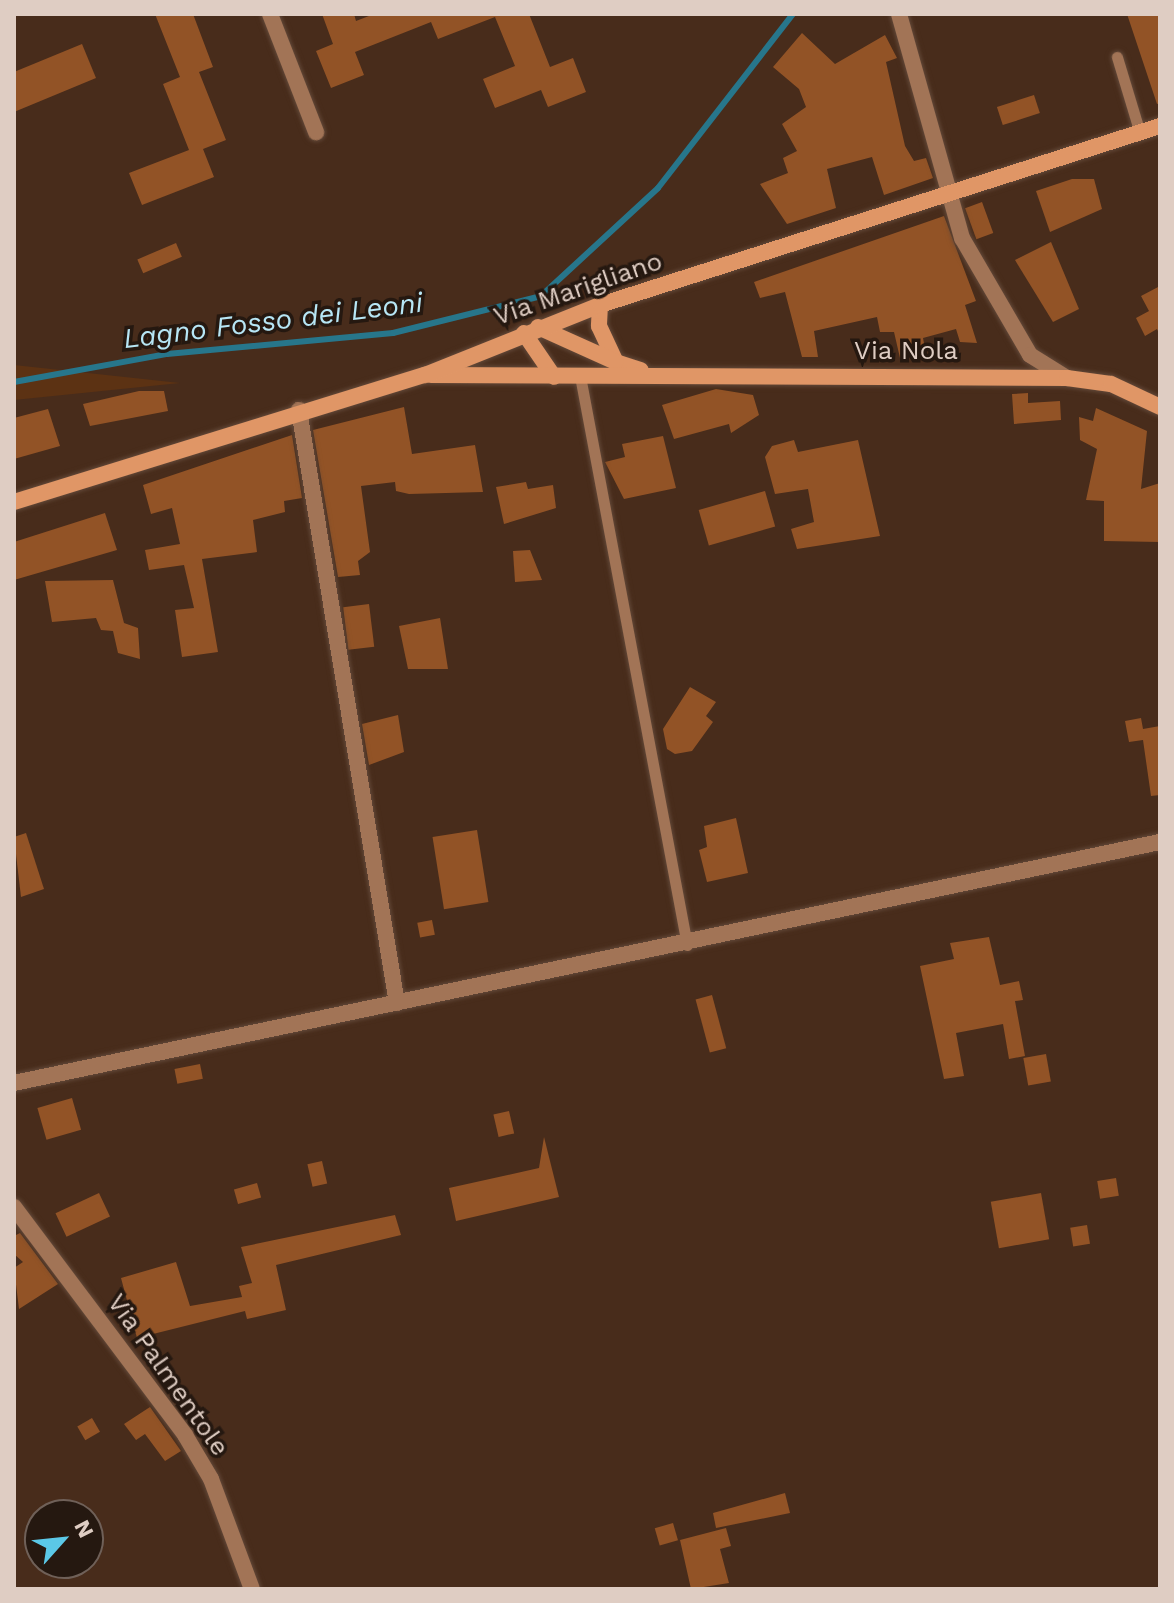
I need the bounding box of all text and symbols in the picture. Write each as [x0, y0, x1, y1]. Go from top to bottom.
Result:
street label: Via Marigliano [489, 245, 667, 333]
water label: Lagno Fosso dei Leoni [121, 286, 425, 356]
street label: Via Nola [854, 335, 958, 367]
street label: Via Palmentole [100, 1288, 236, 1462]
north arrow [24, 1499, 104, 1579]
text: N [69, 1516, 99, 1542]

